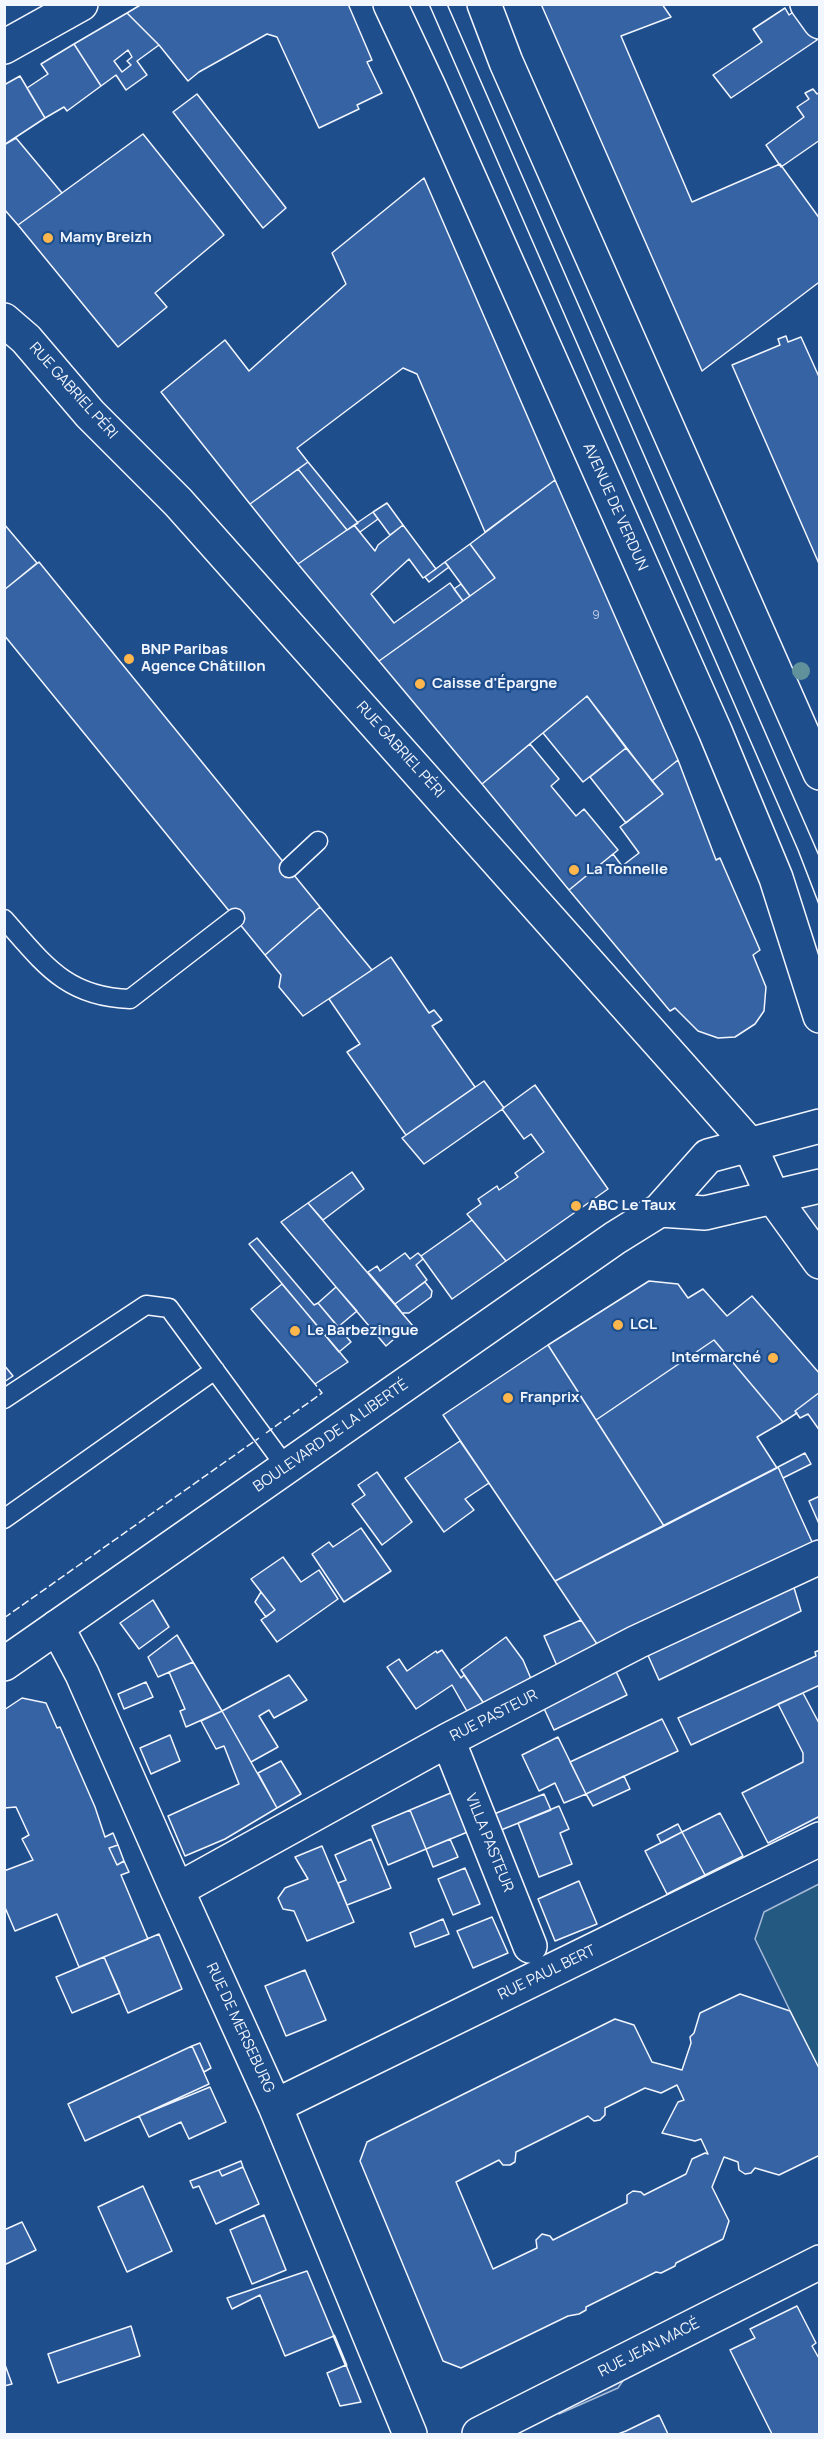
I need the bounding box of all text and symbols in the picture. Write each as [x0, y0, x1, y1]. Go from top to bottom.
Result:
place label: Mamy Breizh [60, 229, 152, 247]
marker: Mamy Breizh [41, 231, 55, 245]
street label: RUE GABRIEL PÉRI [25, 339, 121, 443]
street label: AVENUE DE VERDUN [579, 440, 651, 574]
house number: 9 [592, 609, 600, 623]
place label: BNP Paribas Agence Châtillon [141, 641, 266, 676]
marker: BNP Paribas Agence Châtillon [122, 652, 136, 666]
place label: Caisse d'Épargne [432, 675, 557, 693]
marker: Caisse d'Épargne [413, 677, 427, 691]
street label: RUE GABRIEL PÉRI [352, 698, 448, 802]
place label: La Tonnelle [586, 861, 668, 879]
marker: La Tonnelle [567, 863, 581, 877]
place label: ABC Le Taux [588, 1197, 676, 1215]
marker: ABC Le Taux [569, 1199, 583, 1213]
place label: LCL [630, 1316, 657, 1334]
marker: LCL [611, 1318, 625, 1332]
place label: Le Barbezingue [307, 1322, 419, 1340]
marker: Le Barbezingue [288, 1324, 302, 1338]
place label: Intermarché [671, 1349, 761, 1367]
marker: Intermarché [766, 1351, 780, 1365]
street label: BOULEVARD DE LA LIBERTÉ [250, 1376, 412, 1496]
place label: Franprix [520, 1389, 579, 1407]
marker: Franprix [501, 1391, 515, 1405]
street label: RUE PASTEUR [447, 1686, 541, 1746]
street label: VILLA PASTEUR [461, 1791, 517, 1895]
street label: RUE PAUL BERT [495, 1942, 599, 2004]
street label: RUE DE MERSEBURG [202, 1960, 278, 2096]
street label: RUE JEAN MACÉ [596, 2315, 702, 2381]

